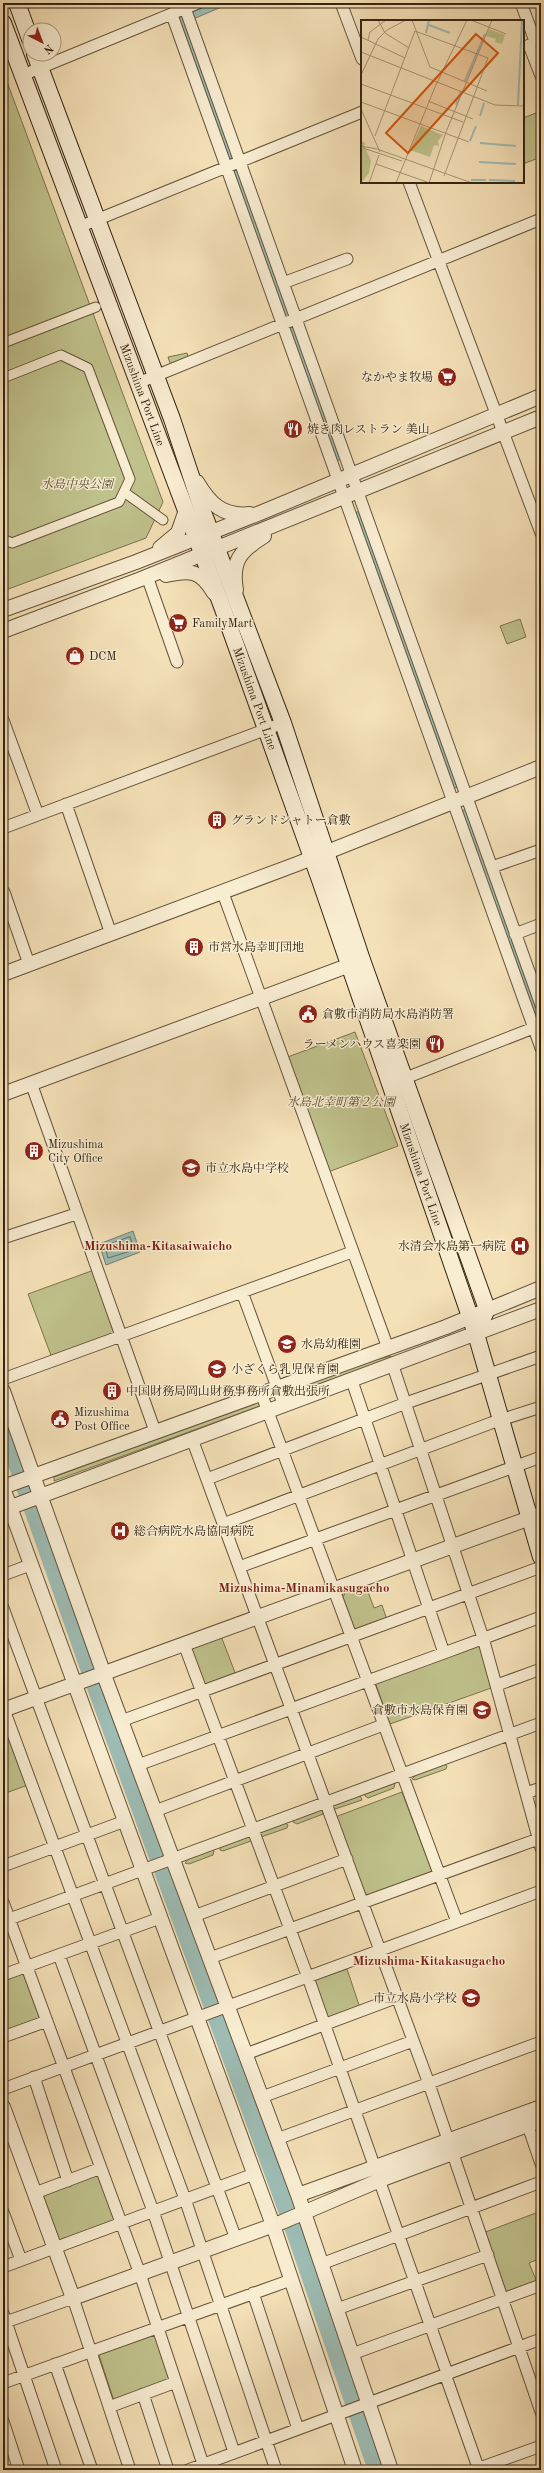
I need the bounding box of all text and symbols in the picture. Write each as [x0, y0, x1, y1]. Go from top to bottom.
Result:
inset map [361, 20, 524, 183]
north arrow [22, 22, 62, 62]
text: N [40, 41, 54, 56]
street label: Mizushima Port Line [117, 342, 166, 448]
supermarket icon: なかやま牧場 [436, 366, 458, 388]
place label: なかやま牧場 [361, 370, 433, 384]
restaurant icon: 焼き肉レストラン 美山 [282, 418, 304, 440]
place label: 焼き肉レストラン 美山 [307, 422, 430, 436]
park label: 水島中央公園 [41, 477, 115, 491]
supermarket icon: FamilyMart [167, 612, 189, 634]
place label: FamilyMart [192, 618, 253, 630]
shop icon: DCM [64, 645, 86, 667]
street label: Mizushima Port Line [230, 646, 278, 752]
place label: DCM [89, 651, 116, 663]
building icon: グランドシャトー倉敷 [206, 809, 228, 831]
place label: グランドシャトー倉敷 [231, 813, 351, 827]
building icon: 市営水島幸町団地 [183, 936, 205, 958]
place label: 市営水島幸町団地 [208, 940, 304, 954]
public building icon: 倉敷市消防局水島消防署 [297, 1003, 319, 1025]
place label: 倉敷市消防局水島消防署 [322, 1007, 454, 1021]
restaurant icon: ラーメンハウス喜楽園 [424, 1033, 446, 1055]
place label: ラーメンハウス喜楽園 [303, 1037, 421, 1051]
park label: 水島北幸町第２公園 [287, 1095, 397, 1109]
street label: Mizushima Port Line [397, 1122, 444, 1228]
place label: Mizushima City Office [48, 1139, 103, 1165]
building icon: Mizushima City Office [23, 1140, 45, 1162]
school or university icon: 市立水島中学校 [180, 1157, 202, 1179]
place label: 市立水島中学校 [205, 1161, 289, 1175]
hospital icon: 水清会水島第一病院 [509, 1235, 531, 1257]
place label: 水清会水島第一病院 [398, 1239, 506, 1253]
district label: Mizushima-Kitasaiwaicho [84, 1240, 232, 1253]
school or university icon: 水島幼稚園 [276, 1333, 298, 1355]
place label: 水島幼稚園 [301, 1337, 361, 1351]
school or university icon: 小ざくら乳児保育園 [206, 1358, 228, 1380]
place label: 小ざくら乳児保育園 [231, 1362, 339, 1376]
building icon: 中国財務局岡山財務事務所倉敷出張所 [101, 1380, 123, 1402]
place label: 中国財務局岡山財務事務所倉敷出張所 [126, 1384, 330, 1398]
place label: Mizushima Post Office [74, 1407, 130, 1433]
public building icon: Mizushima Post Office [49, 1408, 71, 1430]
hospital icon: 総合病院水島協同病院 [109, 1520, 131, 1542]
place label: 総合病院水島協同病院 [134, 1524, 254, 1538]
district label: Mizushima-Minamikasugacho [219, 1582, 389, 1595]
school or university icon: 倉敷市水島保育園 [471, 1699, 493, 1721]
place label: 倉敷市水島保育園 [372, 1703, 468, 1717]
district label: Mizushima-Kitakasugacho [353, 1955, 505, 1968]
school or university icon: 市立水島小学校 [460, 1987, 482, 2009]
place label: 市立水島小学校 [373, 1991, 457, 2005]

